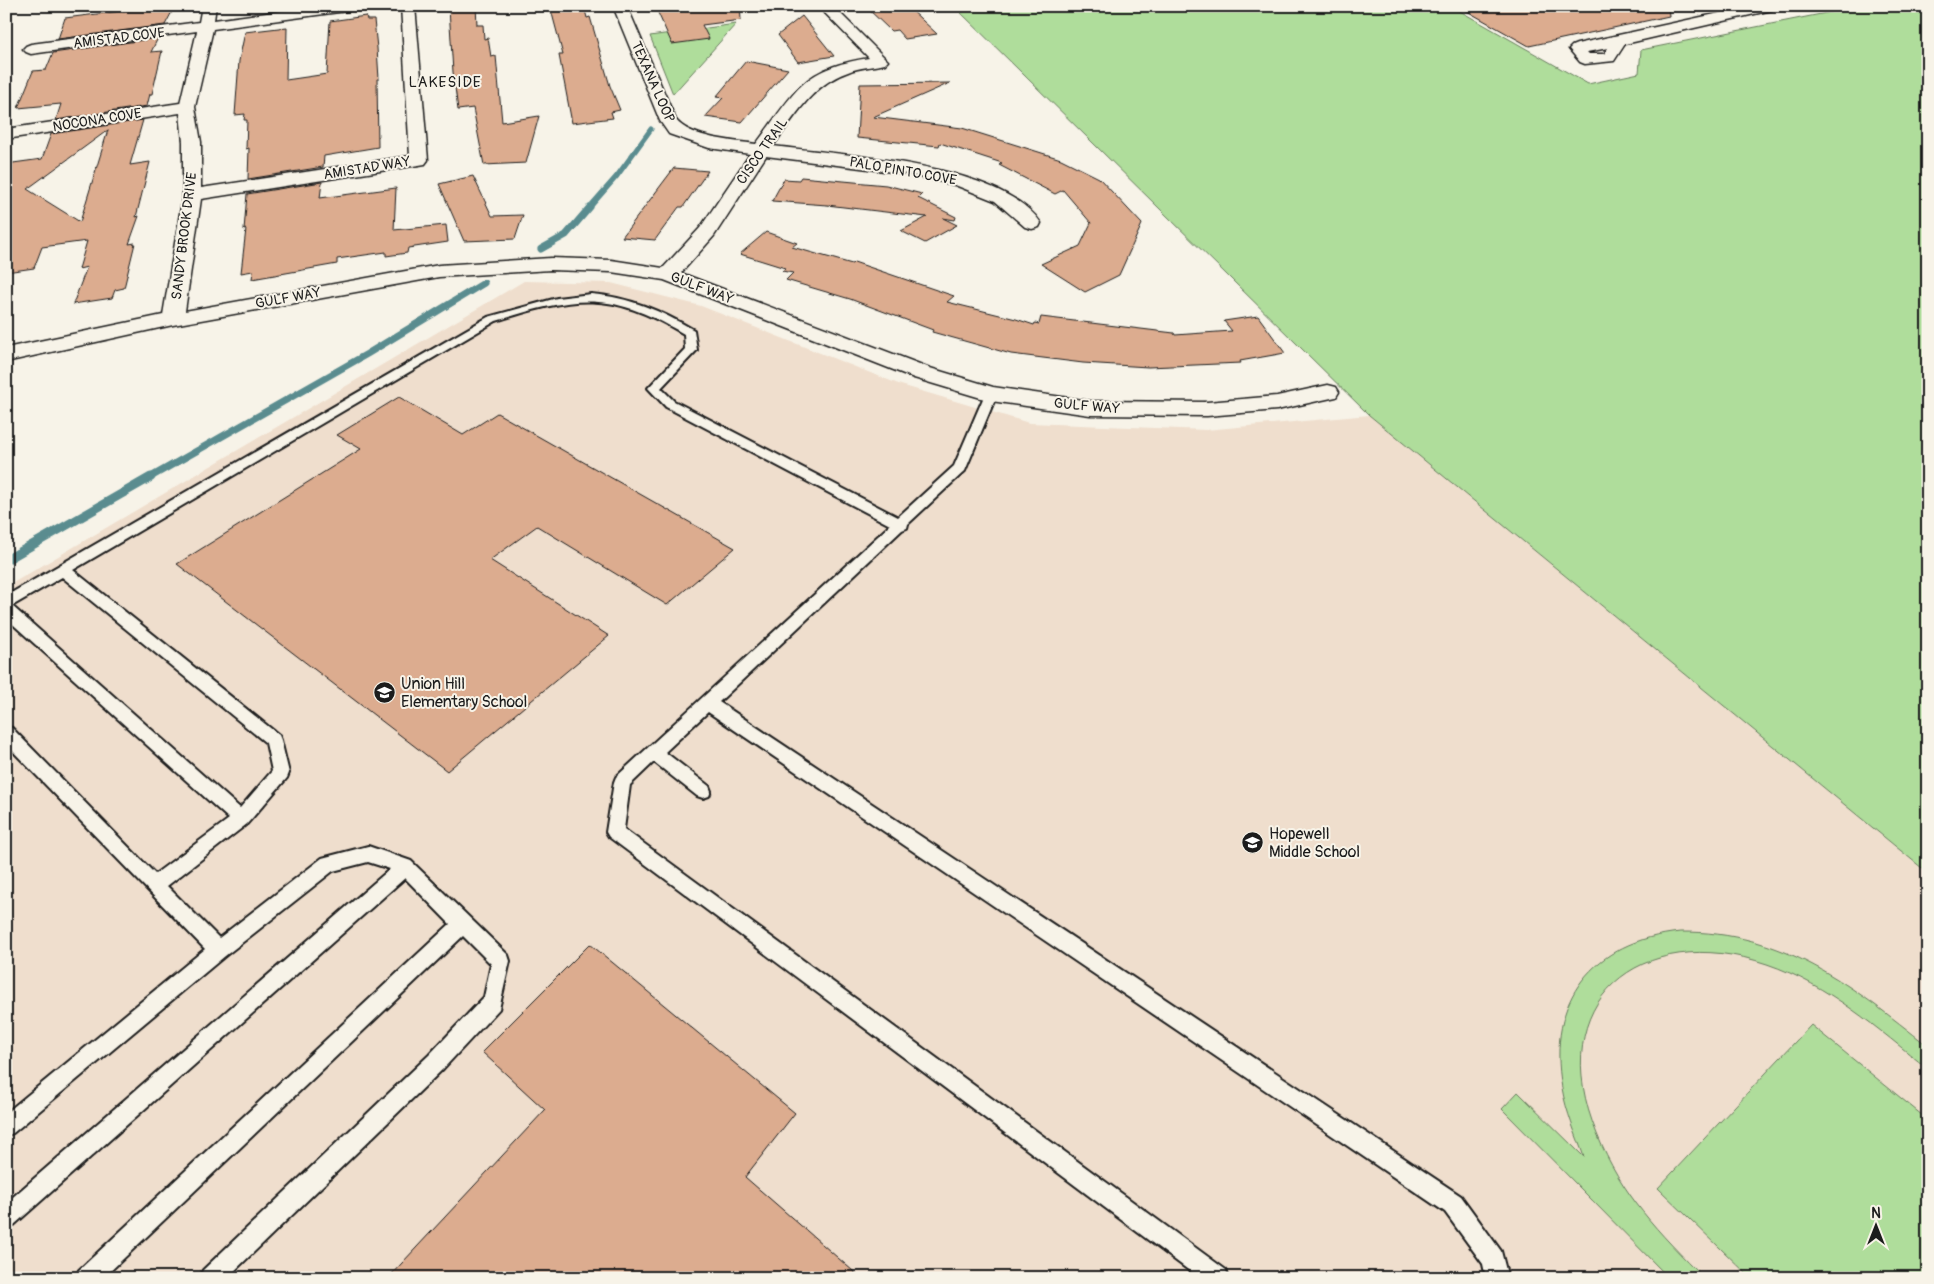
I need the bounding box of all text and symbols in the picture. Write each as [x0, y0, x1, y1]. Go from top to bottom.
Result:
street label: AMISTAD COVE [72, 24, 166, 52]
street label: TEXANA LOOP [628, 39, 679, 125]
district label: LAKESIDE [408, 73, 482, 92]
street label: NOCONA COVE [51, 105, 143, 135]
street label: CISCO TRAIL [733, 114, 791, 188]
street label: AMISTAD WAY [322, 153, 412, 183]
street label: PALO PINTO COVE [848, 153, 958, 189]
street label: SANDY BROOK DRIVE [168, 171, 200, 301]
street label: GULF WAY [668, 268, 736, 308]
street label: GULF WAY [254, 284, 322, 312]
street label: GULF WAY [1053, 395, 1121, 417]
place label: Union Hill Elementary School [401, 674, 527, 712]
school or university icon: Union Hill Elementary School [373, 681, 397, 705]
place label: Hopewell Middle School [1269, 824, 1360, 862]
school or university icon: Hopewell Middle School [1241, 831, 1265, 855]
north arrow [1852, 1202, 1902, 1252]
text: N [1871, 1205, 1881, 1222]

